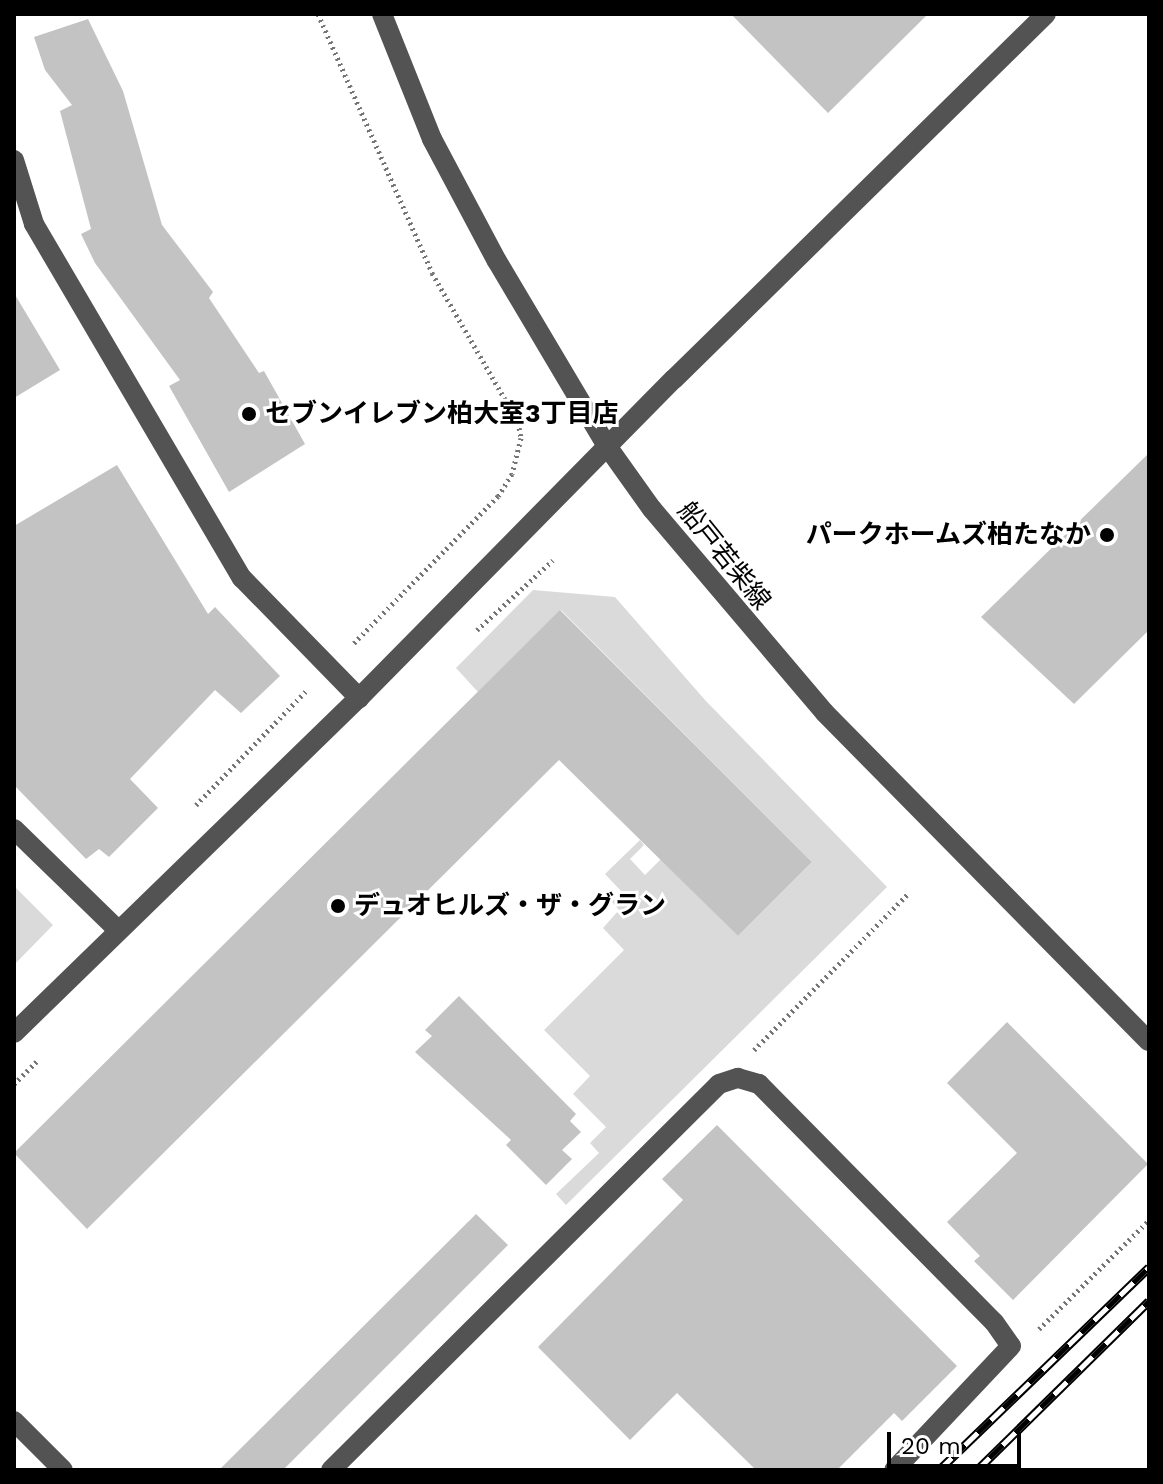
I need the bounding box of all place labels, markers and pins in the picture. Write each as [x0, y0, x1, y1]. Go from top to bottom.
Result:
place label: セブンイレブン柏大室3丁目店 [265, 398, 618, 430]
marker: セブンイレブン柏大室3丁目店 [240, 405, 258, 423]
place label: パークホームズ柏たなか [805, 519, 1091, 551]
marker: パークホームズ柏たなか [1098, 526, 1116, 544]
place label: デュオヒルズ・ザ・グラン [354, 890, 666, 922]
marker: デュオヒルズ・ザ・グラン [329, 897, 347, 915]

